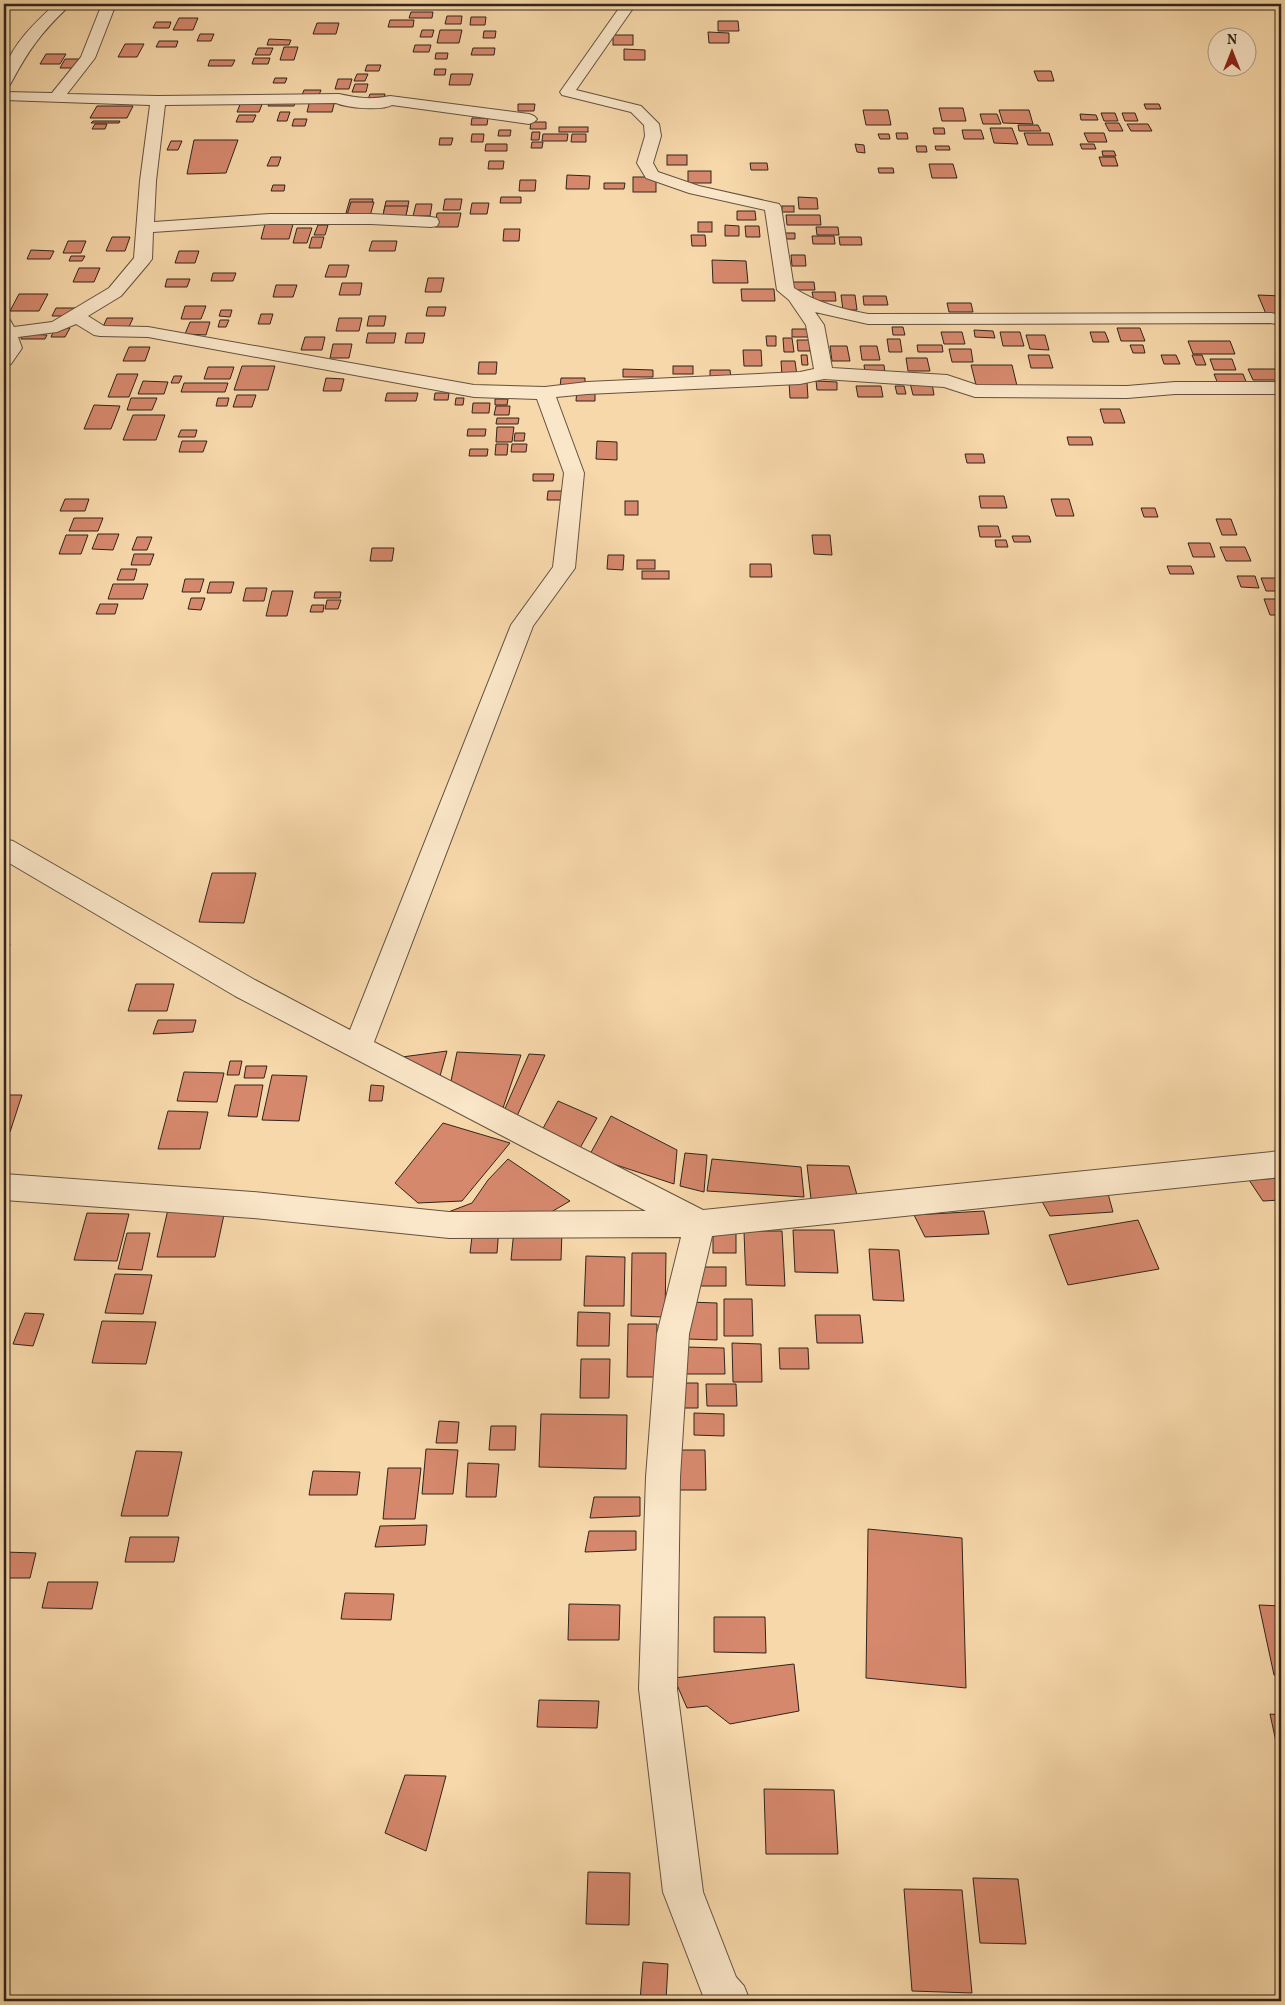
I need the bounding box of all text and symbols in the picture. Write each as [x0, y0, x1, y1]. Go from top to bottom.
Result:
north arrow [1208, 28, 1258, 78]
text: N [1227, 31, 1237, 50]

